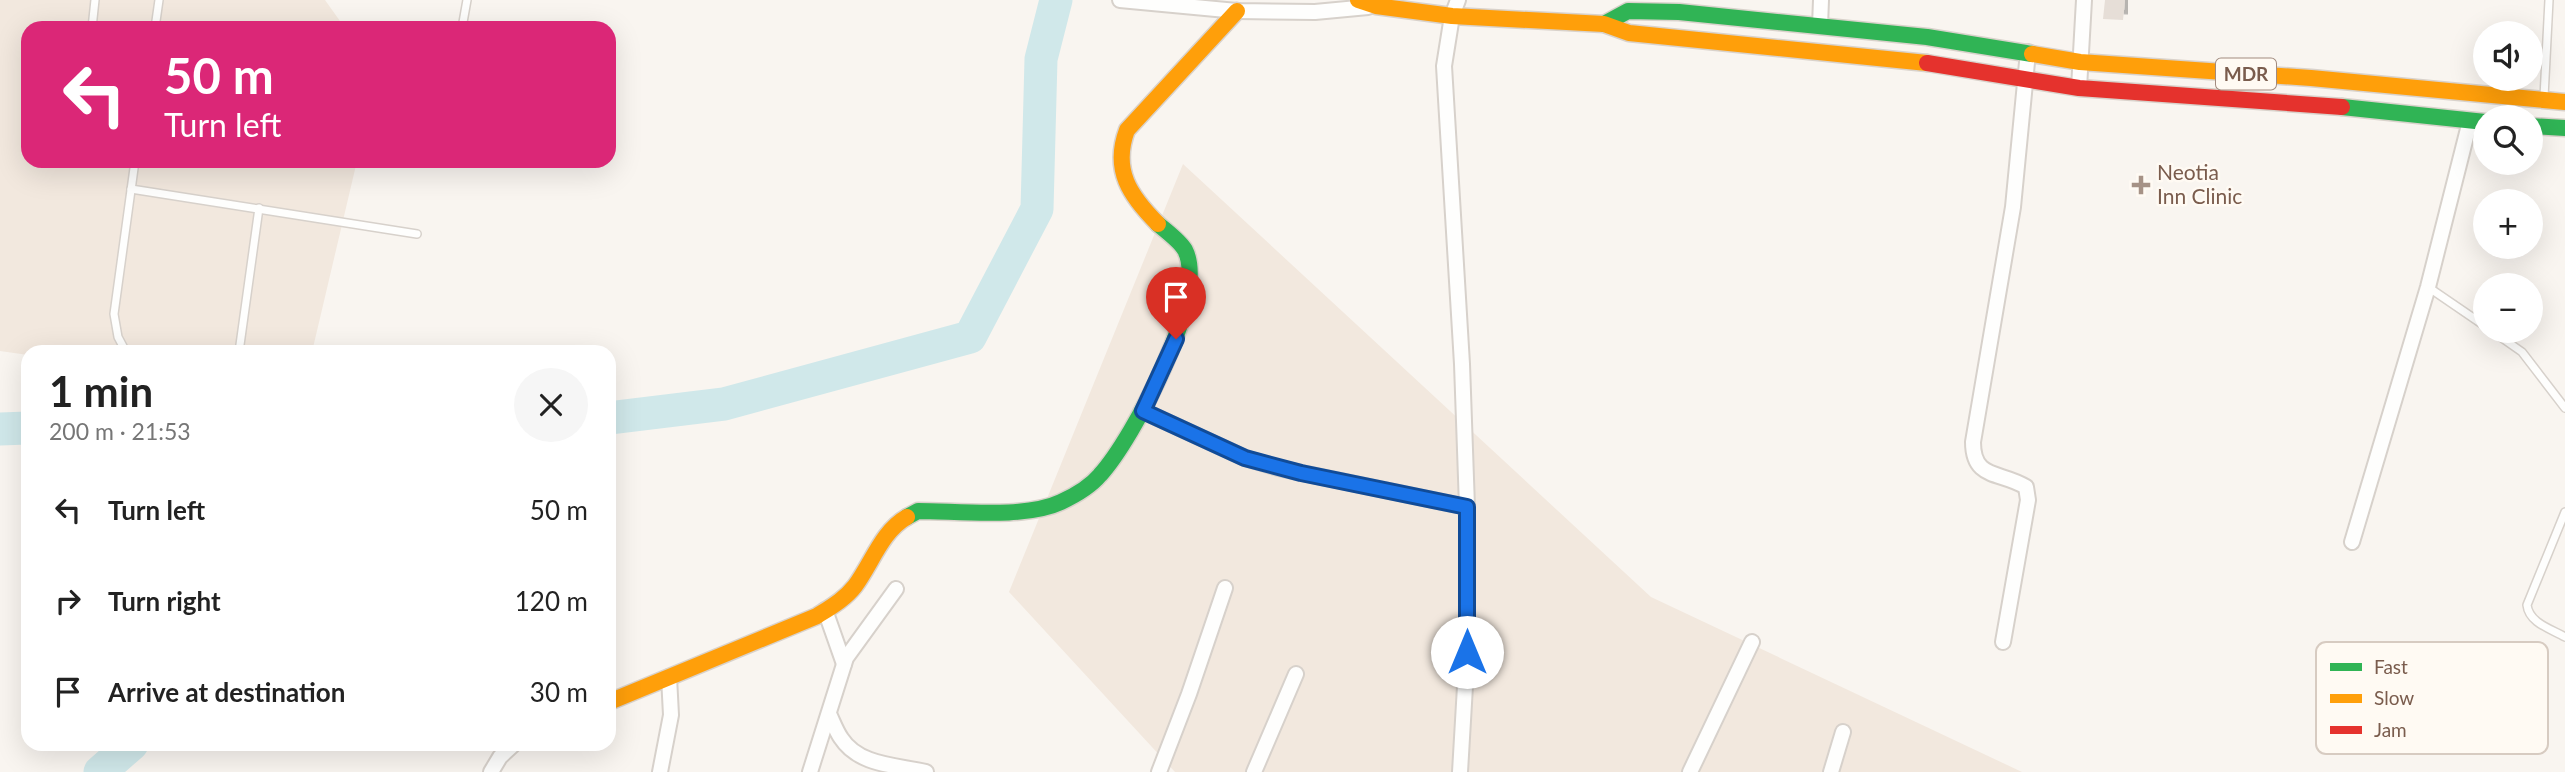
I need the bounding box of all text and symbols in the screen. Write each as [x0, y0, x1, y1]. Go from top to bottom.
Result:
map controls [2473, 21, 2543, 343]
button: sound [2473, 21, 2543, 91]
text: 50 m [164, 46, 274, 104]
icon: left [49, 49, 140, 140]
road number: MDR [2216, 58, 2276, 90]
text: Turn left [164, 105, 281, 144]
button: search [2473, 105, 2543, 175]
place label: Neotia Inn Clinic [2157, 159, 2242, 208]
marker: Neotia Inn Clinic [2131, 175, 2151, 195]
button: + [2473, 189, 2543, 259]
pin [1146, 267, 1206, 339]
button: − [2473, 273, 2543, 343]
icon: arrive [1157, 278, 1195, 316]
text: 1 min [49, 366, 153, 416]
button: close [514, 368, 588, 442]
text: 200 m · 21:53 [49, 417, 191, 445]
icon: left [49, 491, 87, 529]
text: Turn left [108, 494, 205, 526]
text: 50 m [530, 494, 588, 526]
icon: right [49, 582, 87, 620]
text: Turn right [108, 585, 221, 617]
text: 120 m [515, 585, 588, 617]
position arrow [1430, 615, 1504, 689]
legend [2316, 642, 2548, 754]
text: Fast [2374, 655, 2408, 678]
icon: arrive [49, 673, 87, 711]
text: Arrive at destination [108, 676, 345, 708]
text: 30 m [530, 676, 588, 708]
text: Slow [2374, 686, 2414, 709]
text: Jam [2374, 718, 2407, 741]

